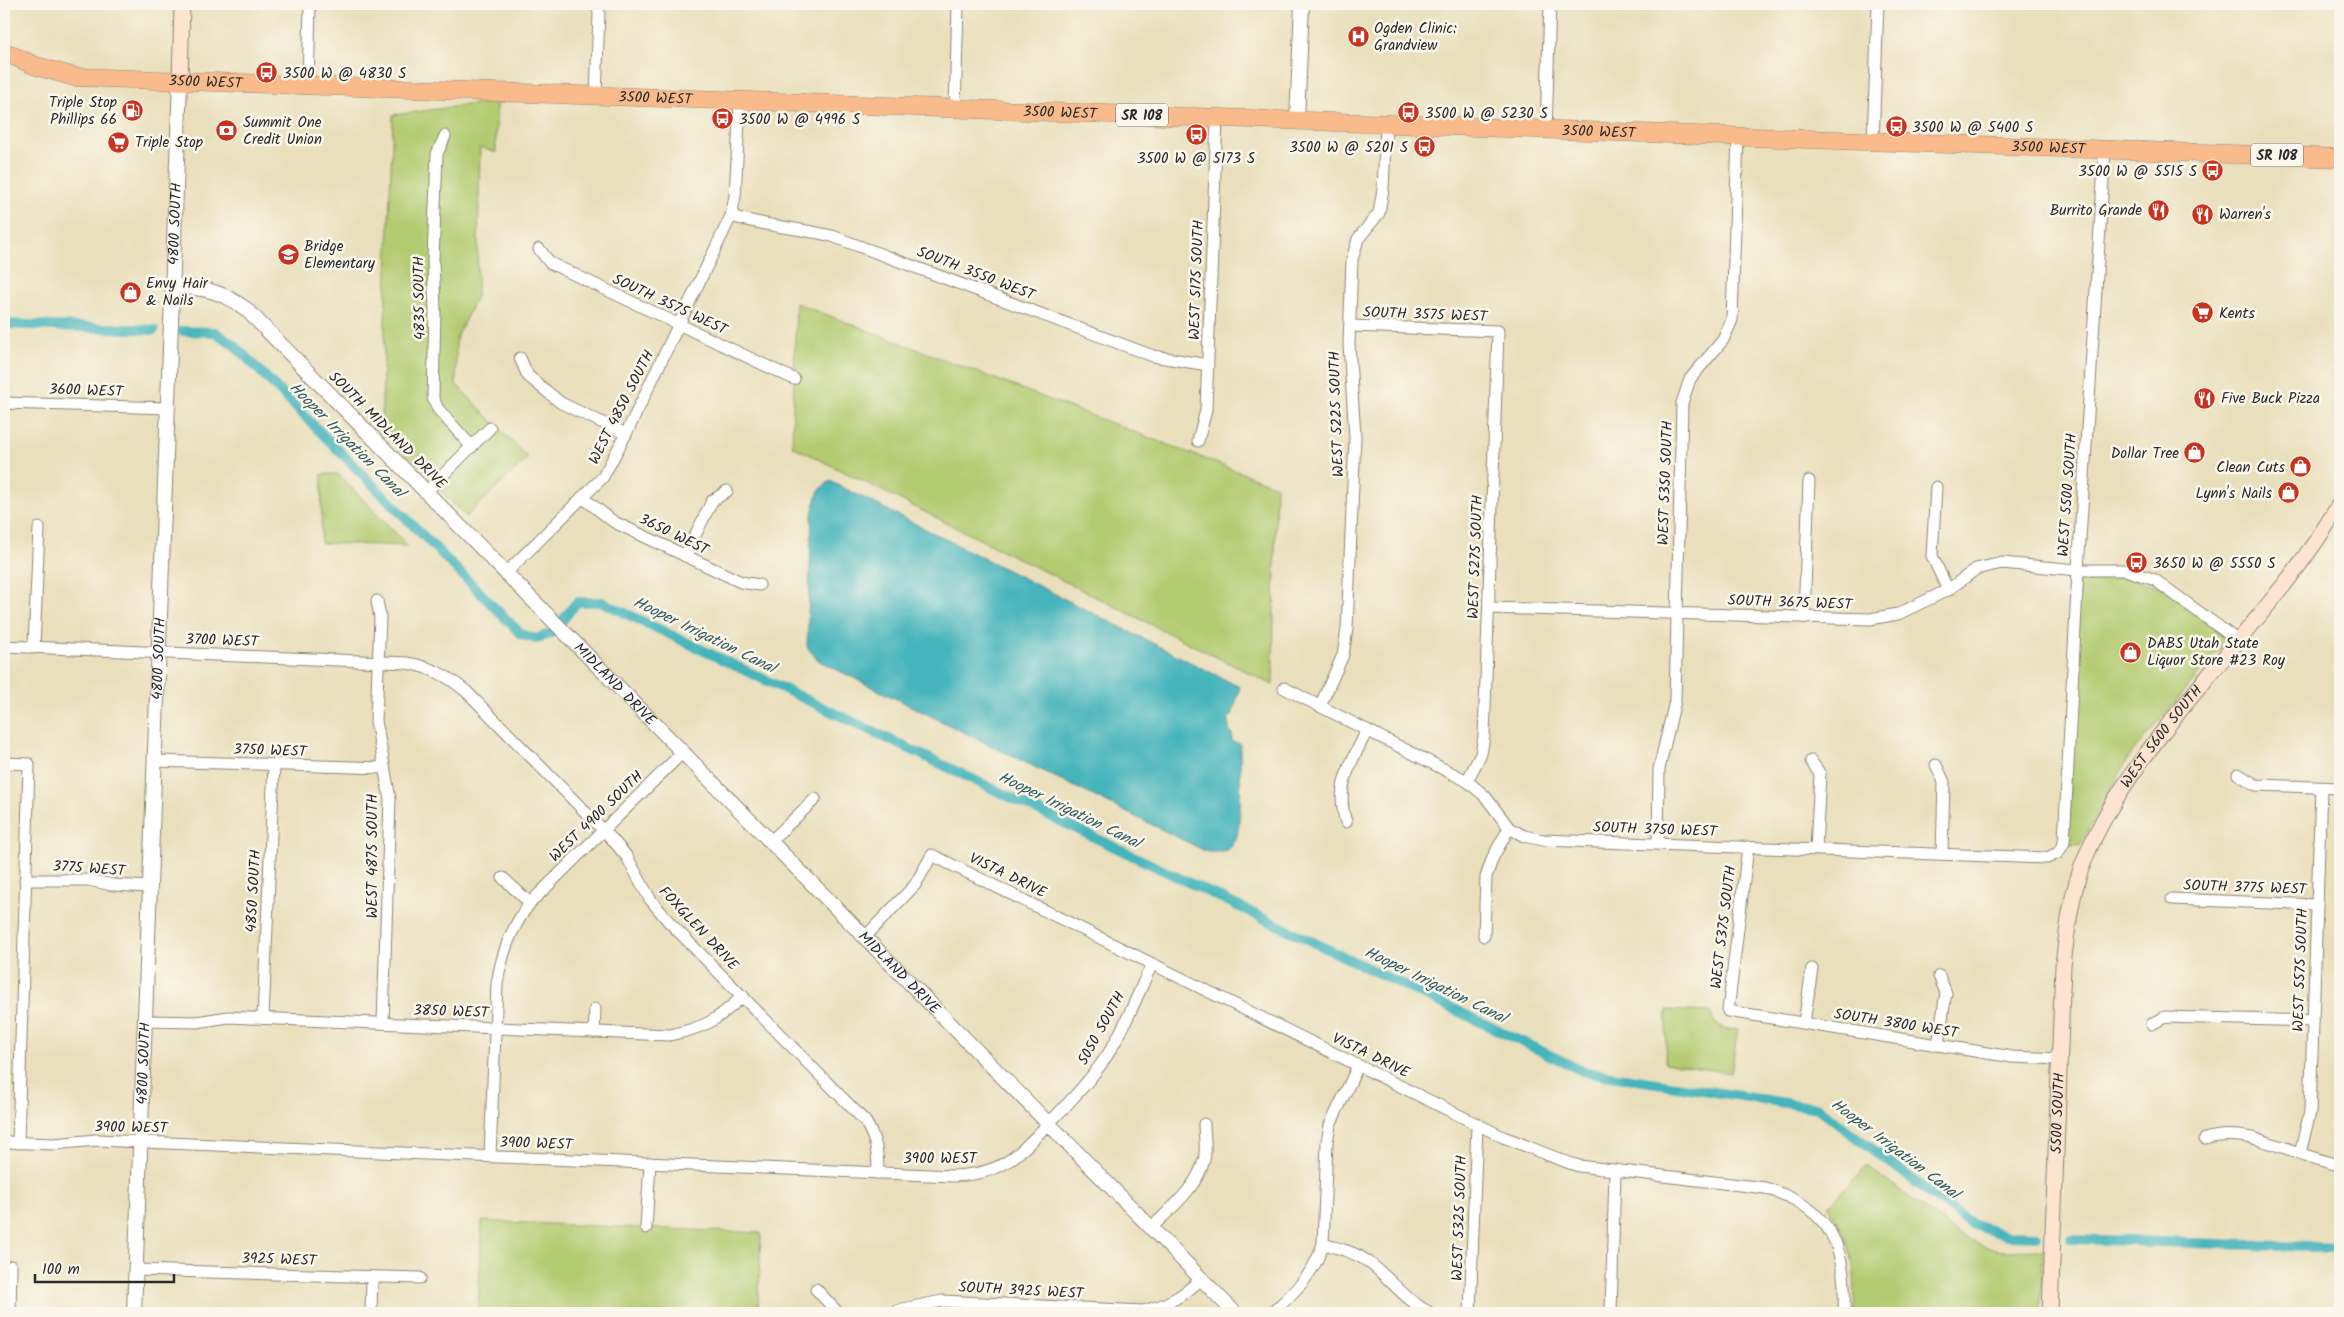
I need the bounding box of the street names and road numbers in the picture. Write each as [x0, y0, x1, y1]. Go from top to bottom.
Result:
street label: 3500 WEST [168, 69, 245, 96]
street label: 3500 WEST [618, 85, 695, 112]
street label: 3500 WEST [1022, 100, 1099, 127]
road number: SR 108 [1116, 104, 1168, 126]
street label: 3500 WEST [1561, 119, 1638, 146]
street label: 3500 WEST [2011, 135, 2088, 162]
road number: SR 108 [2251, 144, 2303, 166]
street label: 4800 SOUTH [162, 182, 189, 266]
street label: WEST 5175 SOUTH [1183, 219, 1211, 341]
street label: SOUTH 3550 WEST [913, 240, 1040, 308]
street label: 4835 SOUTH [407, 256, 433, 340]
street label: SOUTH 3575 WEST [608, 268, 733, 343]
street label: SOUTH 3575 WEST [1362, 301, 1489, 329]
street label: WEST 4850 SOUTH [583, 346, 661, 469]
street label: WEST 5225 SOUTH [1323, 350, 1351, 477]
street label: SOUTH MIDLAND DRIVE [322, 366, 453, 496]
street label: 3600 WEST [48, 378, 126, 404]
street label: WEST 5350 SOUTH [1652, 420, 1680, 546]
street label: WEST 5500 SOUTH [2052, 432, 2084, 558]
street label: WEST 5275 SOUTH [1462, 494, 1490, 620]
street label: 3650 WEST [635, 508, 714, 563]
street label: SOUTH 3675 WEST [1727, 589, 1855, 617]
street label: 4800 SOUTH [146, 617, 173, 700]
street label: 3700 WEST [185, 628, 261, 654]
street label: MIDLAND DRIVE [568, 637, 662, 733]
street label: WEST 5600 SOUTH [2115, 680, 2209, 793]
street label: 3750 WEST [233, 738, 309, 764]
street label: WEST 4900 SOUTH [544, 765, 649, 868]
street label: WEST 4875 SOUTH [361, 794, 385, 919]
street label: SOUTH 3750 WEST [1593, 816, 1719, 844]
street label: VISTA DRIVE [965, 847, 1051, 906]
street label: 4850 SOUTH [240, 849, 268, 933]
street label: 3775 WEST [52, 854, 128, 884]
street label: WEST 5375 SOUTH [1705, 864, 1743, 990]
street label: SOUTH 3775 WEST [2183, 874, 2309, 902]
street label: FOXGLEN DRIVE [652, 881, 745, 977]
street label: WEST 5575 SOUTH [2287, 908, 2315, 1032]
street label: MIDLAND DRIVE [852, 926, 946, 1021]
street label: 5050 SOUTH [1072, 987, 1132, 1070]
street label: 3850 WEST [413, 999, 491, 1025]
street label: SOUTH 3800 WEST [1832, 1002, 1962, 1046]
street label: 4800 SOUTH [131, 1021, 158, 1105]
street label: VISTA DRIVE [1328, 1027, 1414, 1086]
street label: 5500 SOUTH [2045, 1072, 2072, 1154]
street label: 3900 WEST [94, 1115, 170, 1141]
street label: 3900 WEST [499, 1131, 575, 1157]
street label: 3900 WEST [903, 1147, 979, 1171]
street label: WEST 5325 SOUTH [1446, 1155, 1474, 1281]
street label: 3925 WEST [241, 1247, 319, 1273]
street label: SOUTH 3925 WEST [958, 1276, 1086, 1306]

